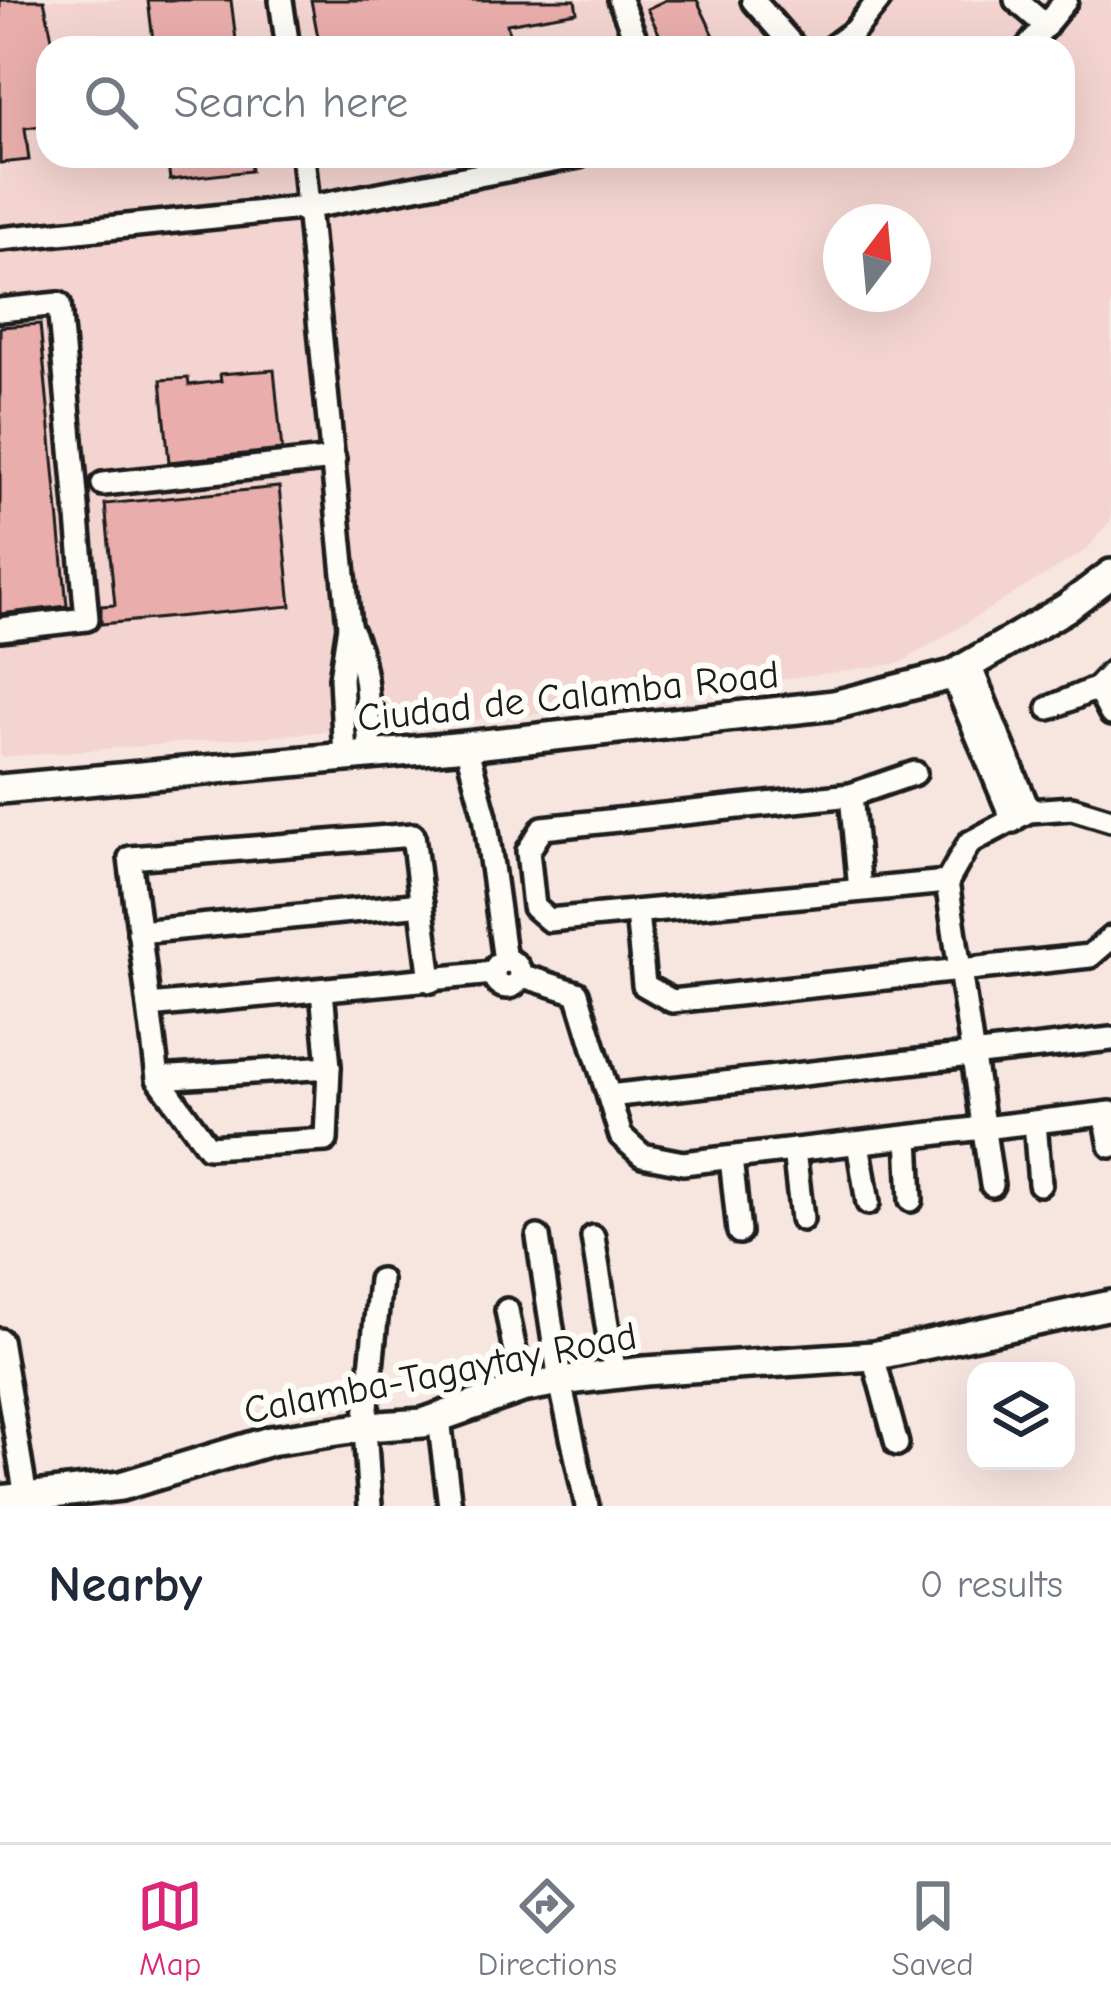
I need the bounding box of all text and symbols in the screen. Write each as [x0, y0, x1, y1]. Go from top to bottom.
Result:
search box [36, 36, 1075, 168]
icon: search [78, 69, 144, 135]
text: Search here [174, 76, 408, 128]
north arrow [823, 204, 931, 312]
street label: Ciudad de Calamba Road [355, 652, 781, 741]
street label: Calamba-Tagaytay Road [240, 1313, 641, 1434]
map controls [967, 1362, 1075, 1470]
button: layers [967, 1362, 1075, 1470]
text: Nearby [48, 1555, 202, 1614]
text: 0 results [920, 1562, 1063, 1607]
tab: Map [137, 1873, 203, 1983]
tab: Directions [478, 1873, 617, 1983]
tab: Saved [891, 1873, 974, 1983]

